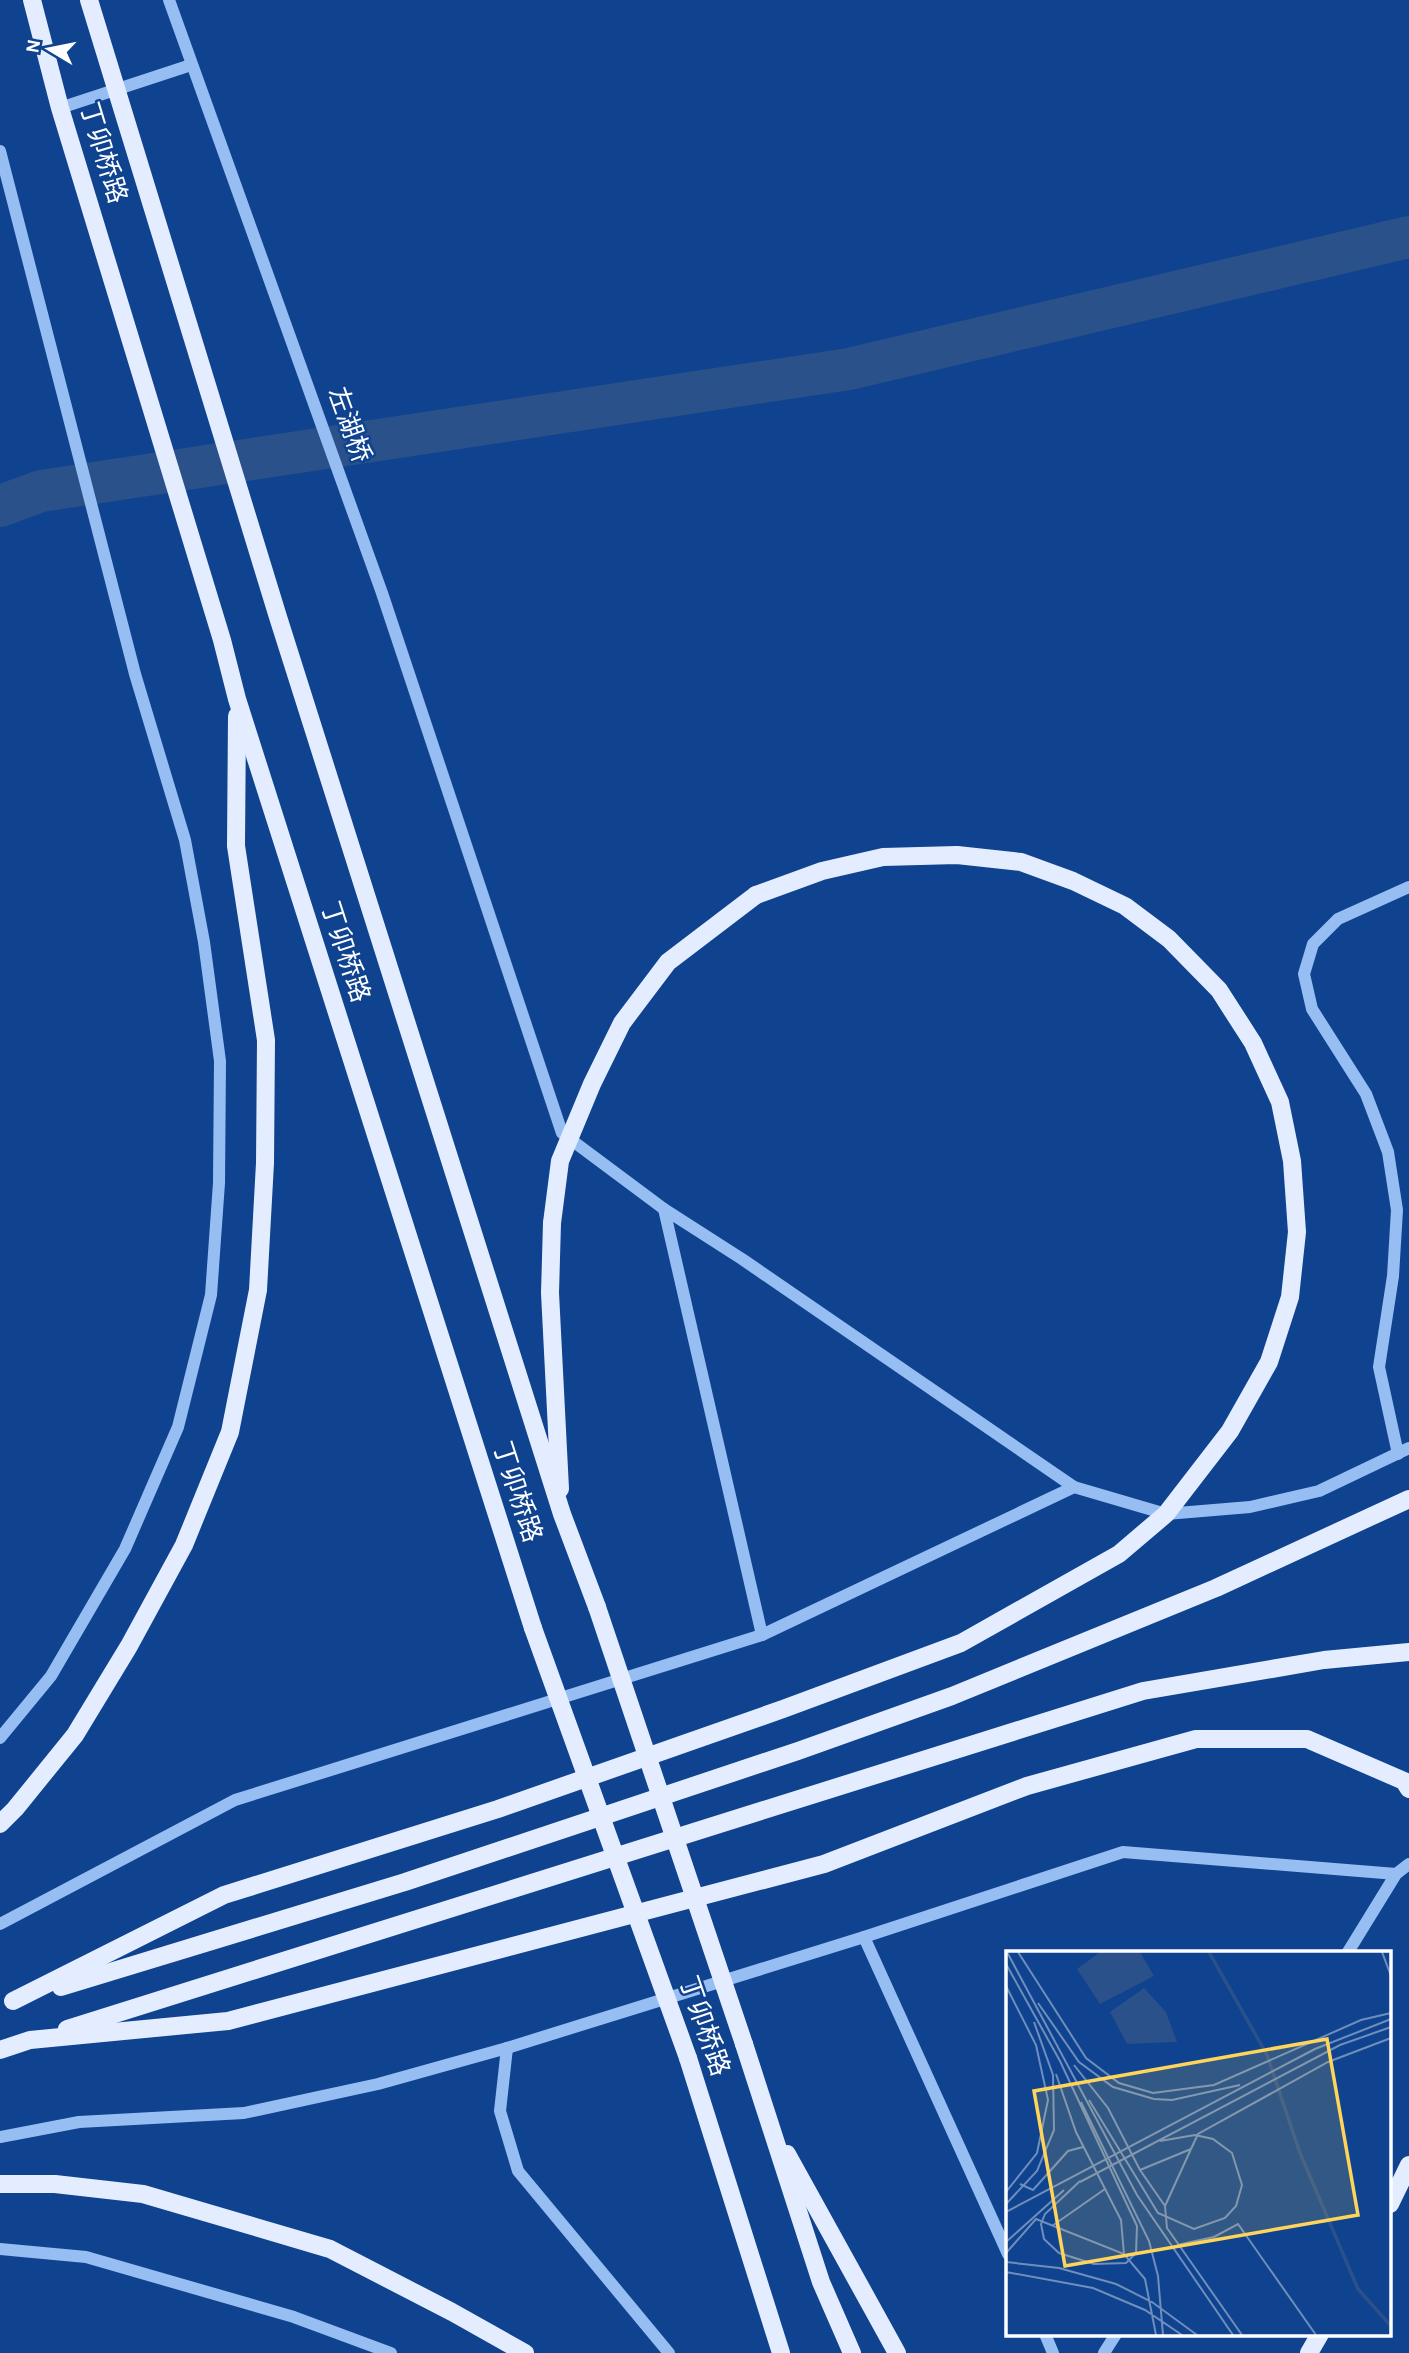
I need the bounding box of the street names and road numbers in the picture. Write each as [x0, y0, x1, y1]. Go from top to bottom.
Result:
street label: 丁卯桥路 [75, 99, 132, 207]
street label: 左湖桥 [323, 384, 375, 466]
street label: 丁卯桥路 [317, 898, 374, 1005]
street label: 丁卯桥路 [489, 1438, 546, 1545]
street label: 丁卯桥路 [675, 1972, 734, 2079]

